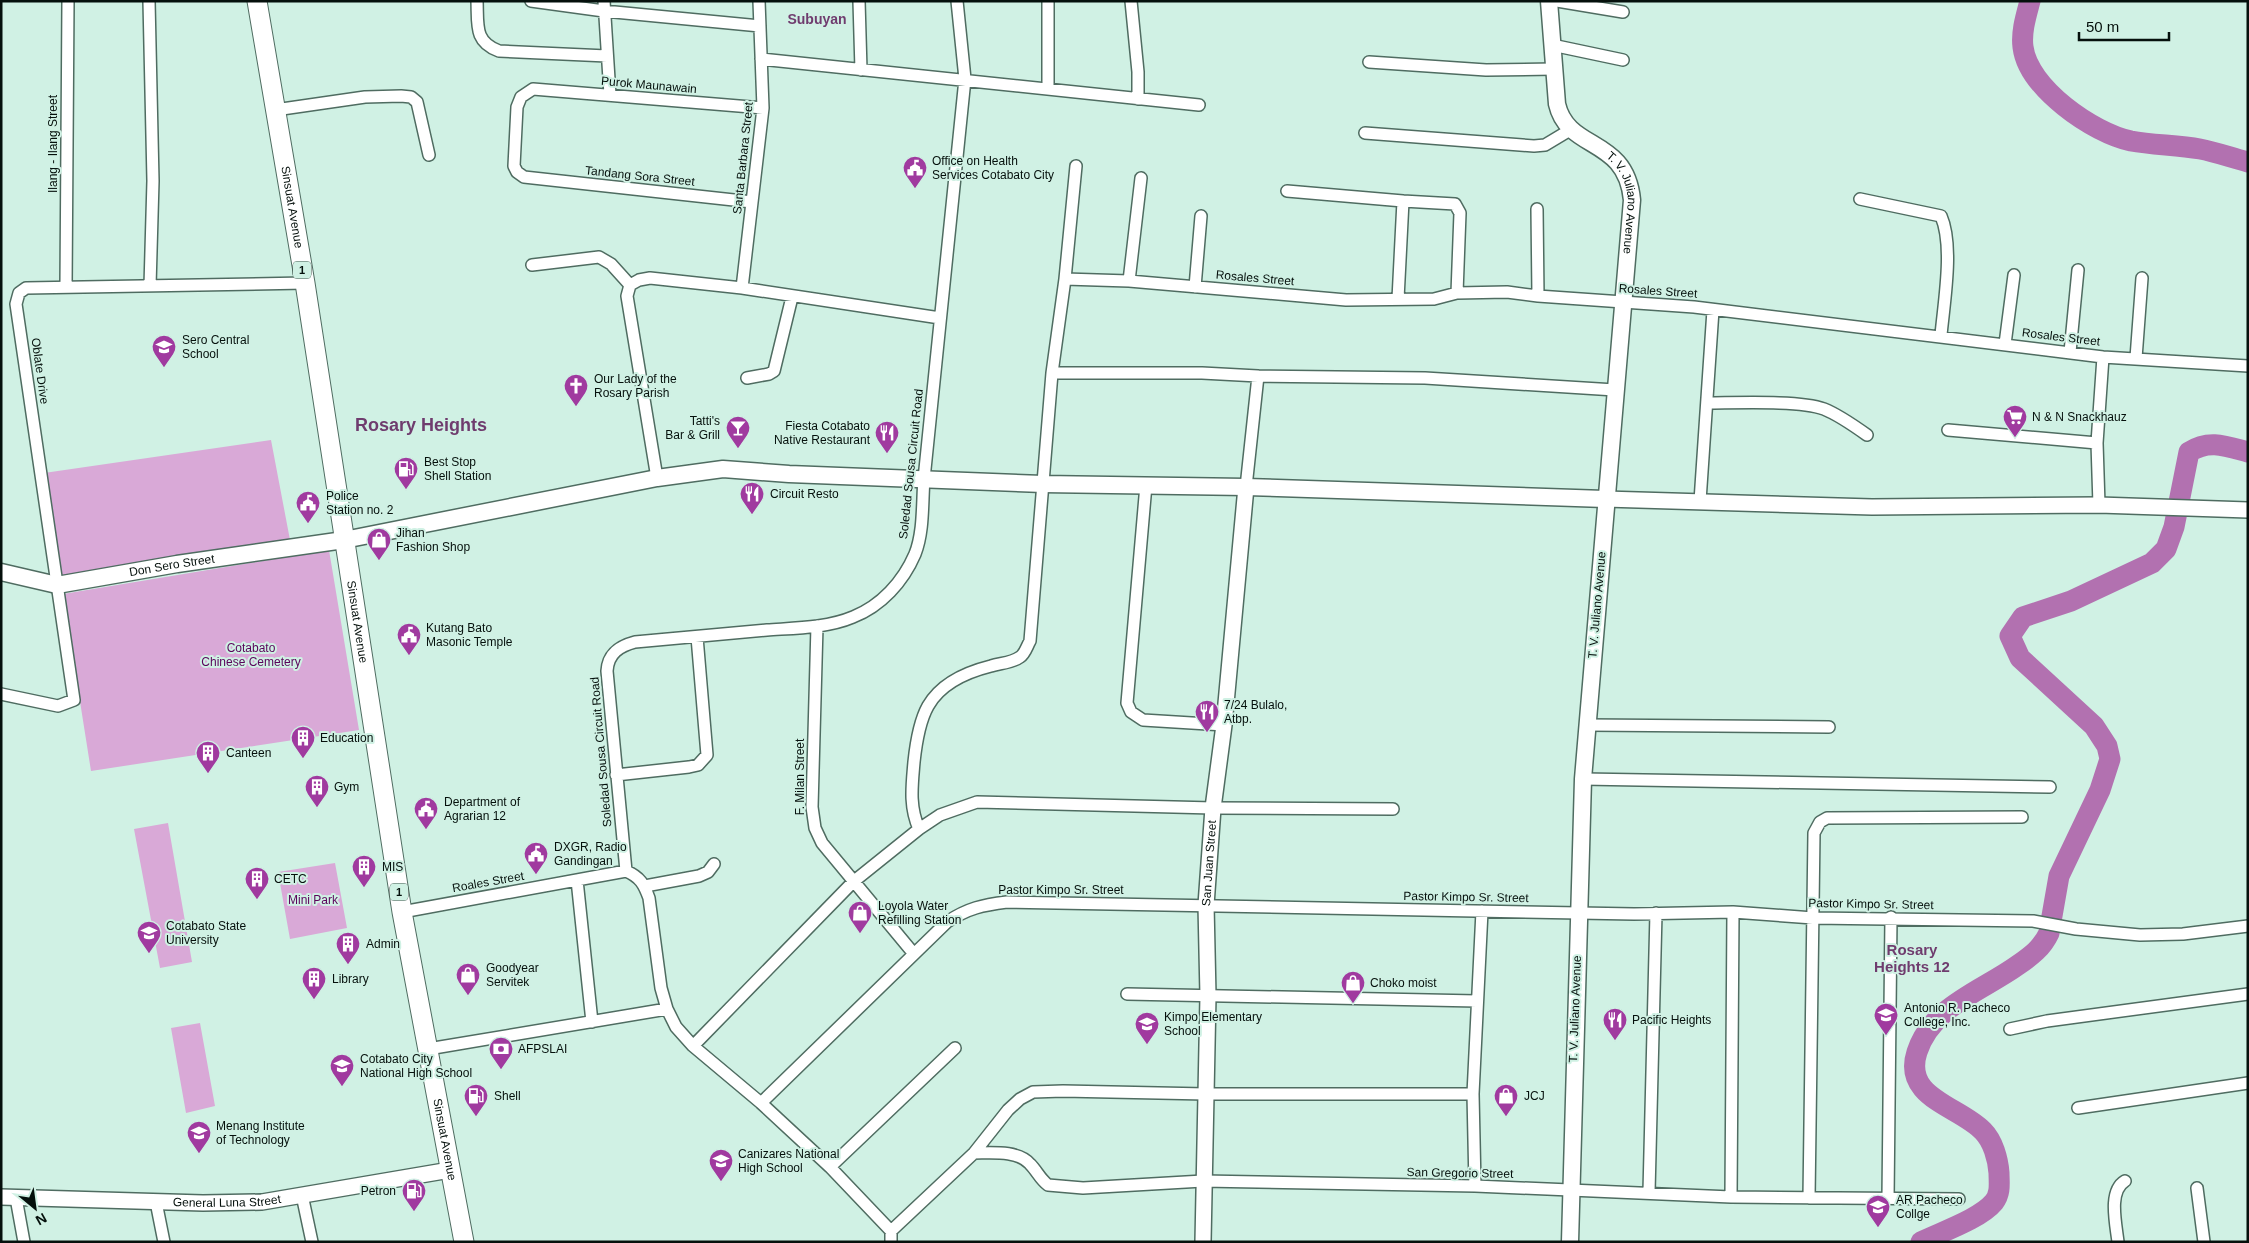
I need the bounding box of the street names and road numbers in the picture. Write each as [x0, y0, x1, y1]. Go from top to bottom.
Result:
street label: Purok Maunawain [601, 74, 697, 96]
street label: Ilang - Ilang Street [46, 94, 60, 193]
street label: Santa Barbara Street [730, 101, 756, 215]
street label: T. V. Juliano Avenue [1604, 149, 1639, 255]
street label: Tandang Sora Street [585, 163, 696, 189]
street label: Sinsuat Avenue [278, 165, 306, 250]
road number: 1 [293, 262, 311, 278]
street label: Rosales Street [1215, 268, 1295, 288]
street label: Rosales Street [1618, 281, 1698, 301]
street label: Rosales Street [2021, 325, 2102, 349]
street label: Oblate Drive [28, 337, 52, 405]
street label: Soledad Sousa Circuit Road [896, 388, 926, 540]
street label: T. V. Juliano Avenue [1585, 551, 1609, 659]
street label: Don Sero Street [128, 552, 216, 579]
street label: Sinsuat Avenue [344, 580, 371, 664]
street label: Soledad Sousa Circuit Road [587, 676, 615, 828]
street label: F. Milan Street [793, 738, 807, 815]
street label: San Juan Street [1199, 819, 1219, 907]
street label: Roales Street [451, 869, 526, 895]
street label: Pastor Kimpo Sr. Street [998, 883, 1124, 897]
road number: 1 [390, 884, 408, 900]
street label: Pastor Kimpo Sr. Street [1403, 889, 1529, 905]
street label: Pastor Kimpo Sr. Street [1808, 896, 1934, 912]
street label: T. V. Juliano Avenue [1566, 955, 1584, 1063]
street label: Sinsuat Avenue [430, 1097, 459, 1182]
street label: San Gregorio Street [1407, 1165, 1514, 1181]
street label: General Luna Street [173, 1192, 283, 1210]

